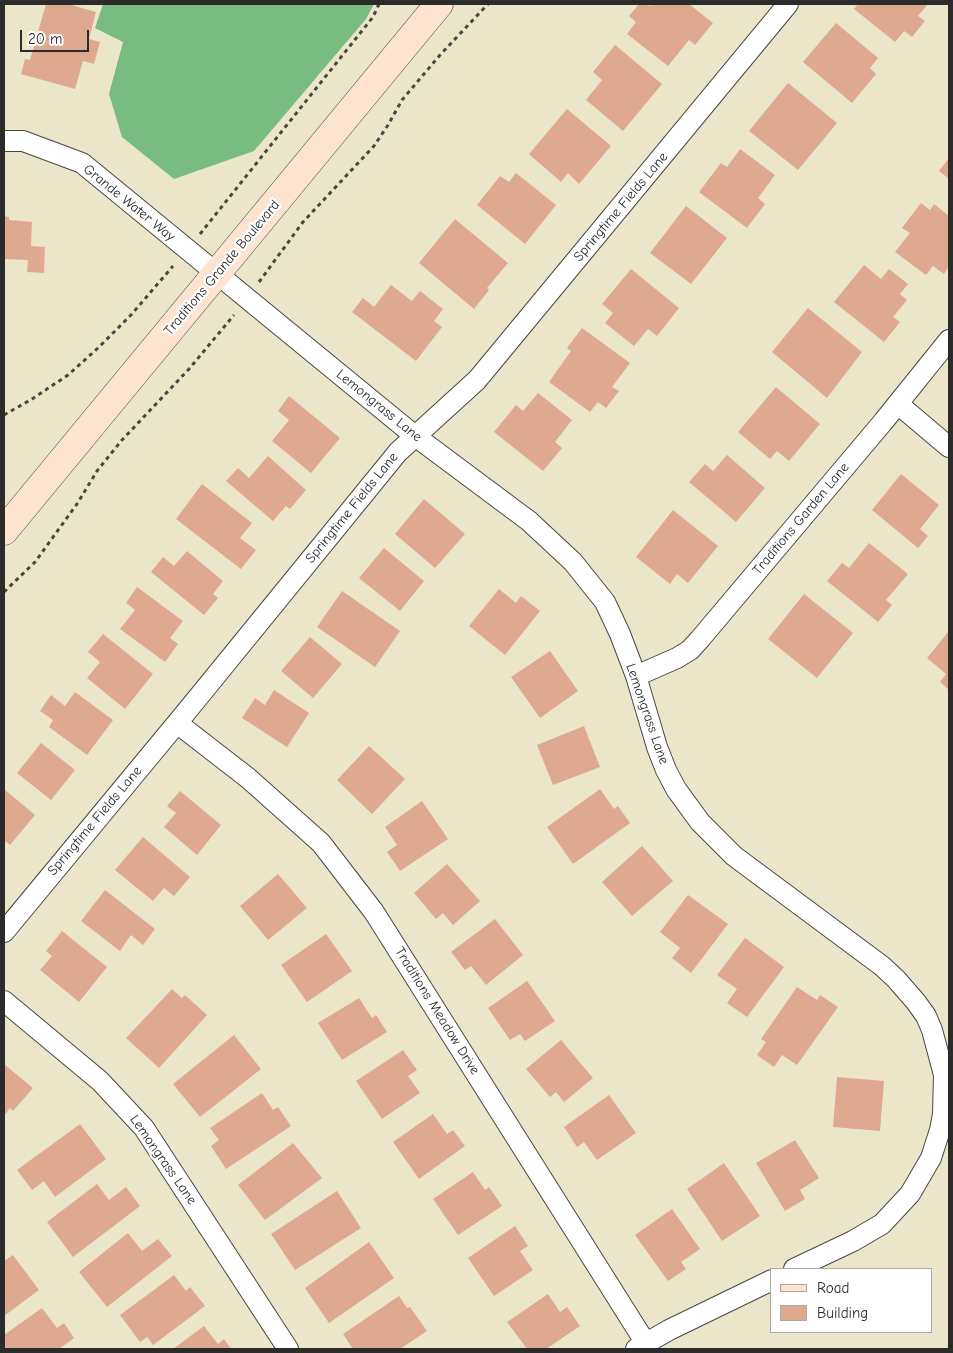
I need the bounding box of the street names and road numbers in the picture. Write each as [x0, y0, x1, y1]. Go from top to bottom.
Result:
street label: Springtime Fields Lane [570, 149, 672, 265]
street label: Grande Water Way [80, 161, 178, 245]
street label: Traditions Grande Boulevard [161, 197, 283, 339]
street label: Lemongrass Lane [333, 366, 425, 446]
street label: Springtime Fields Lane [302, 449, 402, 567]
street label: Traditions Garden Lane [749, 460, 853, 578]
street label: Lemongrass Lane [622, 661, 672, 767]
street label: Springtime Fields Lane [44, 763, 146, 879]
street label: Traditions Meadow Drive [391, 944, 483, 1078]
street label: Lemongrass Lane [126, 1112, 200, 1208]

